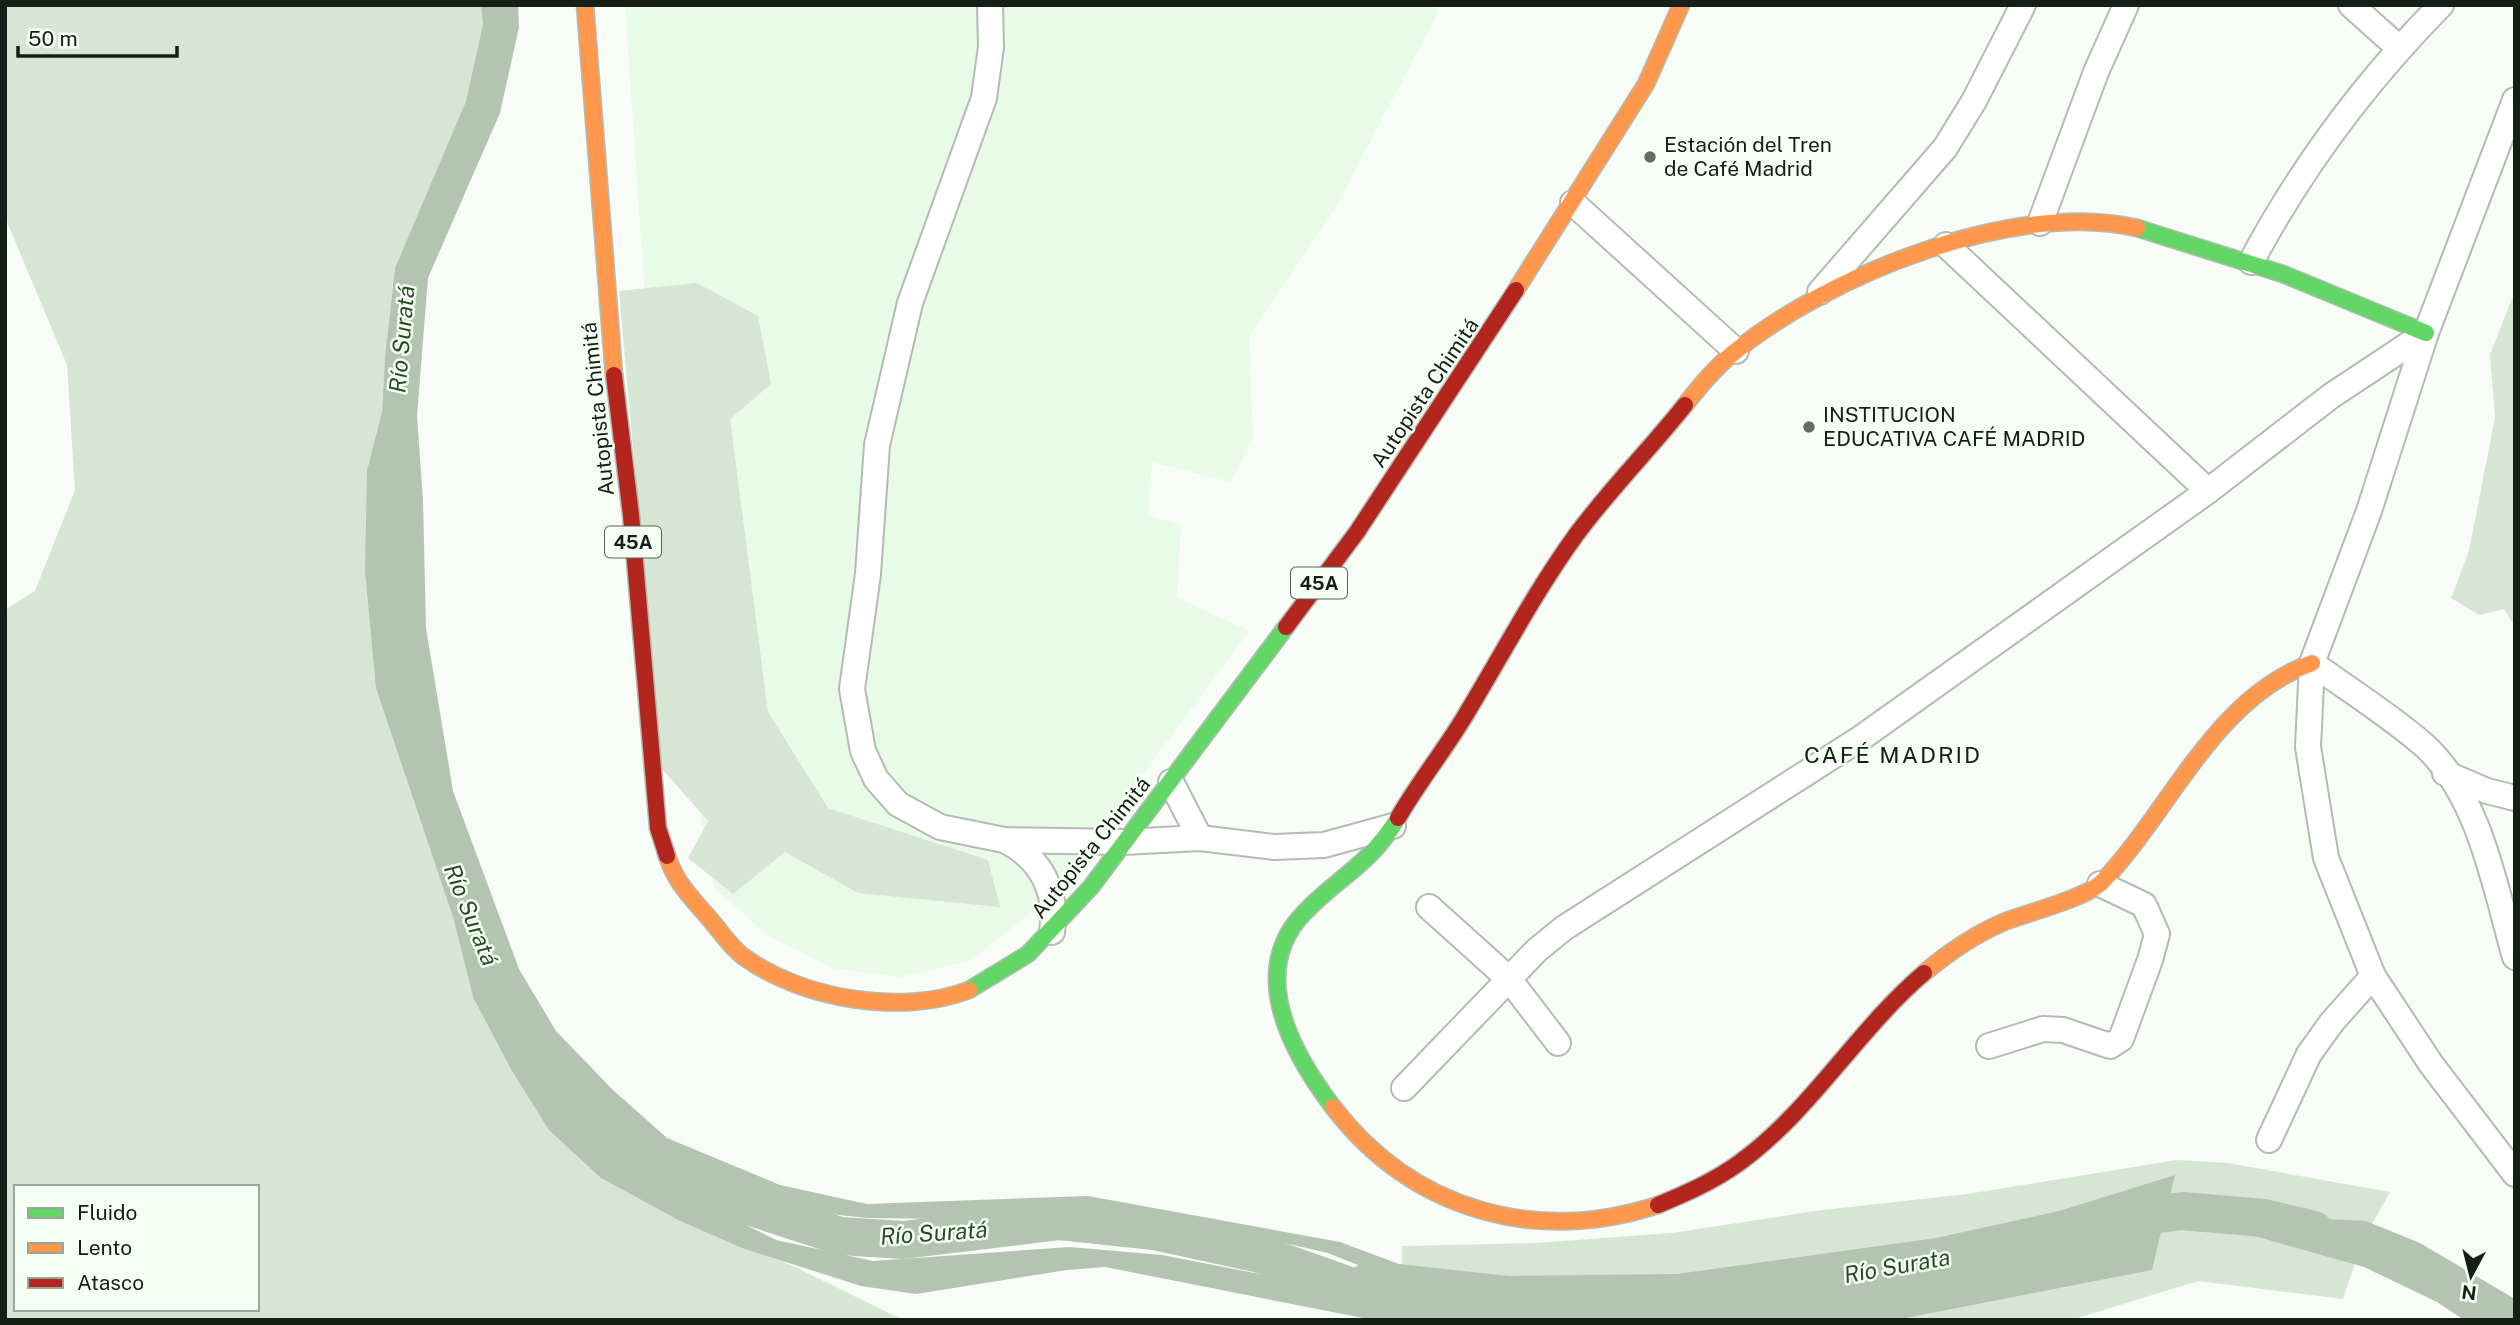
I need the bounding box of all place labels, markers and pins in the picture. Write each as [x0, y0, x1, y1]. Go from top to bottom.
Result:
place label: Estación del Tren de Café Madrid [1664, 132, 1832, 181]
marker: Estación del Tren de Café Madrid [1642, 149, 1658, 165]
place label: INSTITUCION EDUCATIVA CAFÉ MADRID [1823, 402, 2085, 451]
marker: INSTITUCION EDUCATIVA CAFÉ MADRID [1801, 419, 1817, 435]

